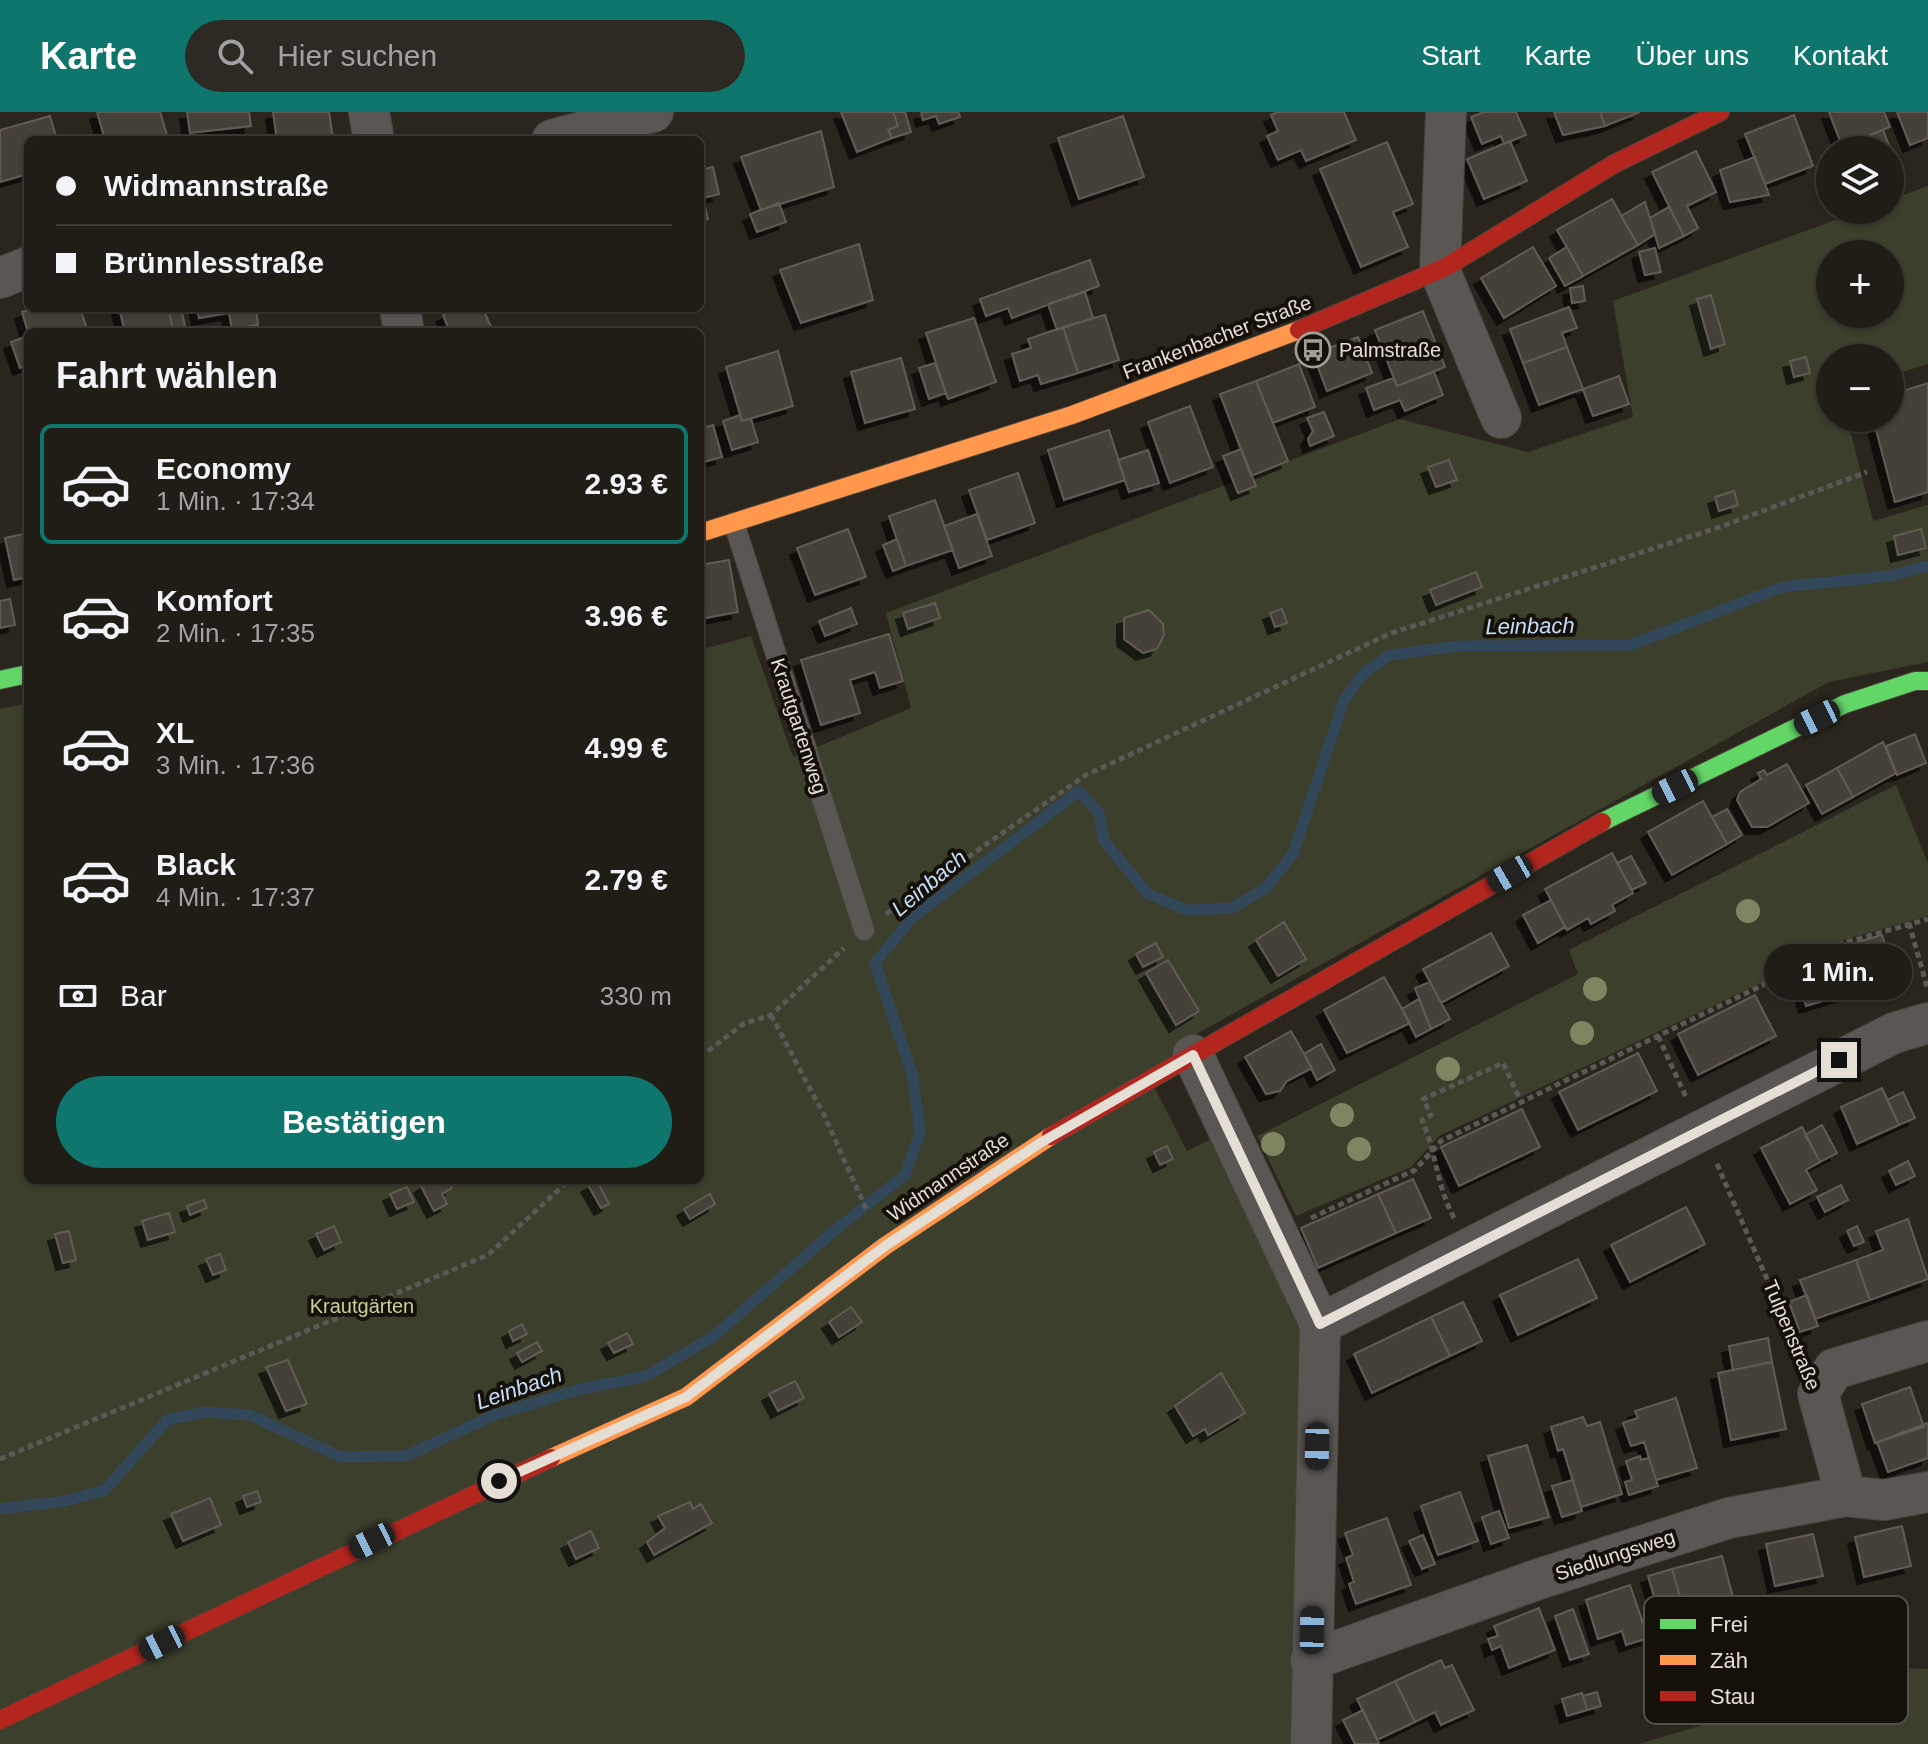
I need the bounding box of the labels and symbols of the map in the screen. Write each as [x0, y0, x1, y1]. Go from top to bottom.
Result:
street label: Frankenbacher Straße [1120, 291, 1314, 383]
bus stop icon: Palmstraße [1294, 331, 1332, 369]
place label: Palmstraße [1339, 339, 1441, 361]
water label: Leinbach [1485, 613, 1575, 639]
street label: Krautgartenweg [767, 655, 831, 797]
car [1790, 697, 1844, 739]
car [1648, 766, 1702, 808]
water label: Leinbach [887, 845, 971, 921]
car [1483, 852, 1537, 896]
callout: 1 Min. [1765, 944, 1913, 1000]
route end [1821, 1042, 1857, 1078]
street label: Widmannstraße [883, 1128, 1013, 1226]
street label: Tulpenstraße [1759, 1277, 1825, 1393]
park label: Krautgärten [310, 1295, 414, 1317]
water label: Leinbach [473, 1362, 565, 1414]
car [1305, 1422, 1329, 1470]
route start [481, 1463, 517, 1499]
car [345, 1520, 399, 1562]
street label: Siedlungsweg [1552, 1525, 1678, 1585]
legend [1644, 1596, 1908, 1724]
car [1300, 1606, 1324, 1654]
text: Frei [1710, 1612, 1748, 1637]
car [135, 1622, 189, 1664]
text: Zäh [1710, 1648, 1748, 1673]
text: Stau [1710, 1684, 1755, 1709]

